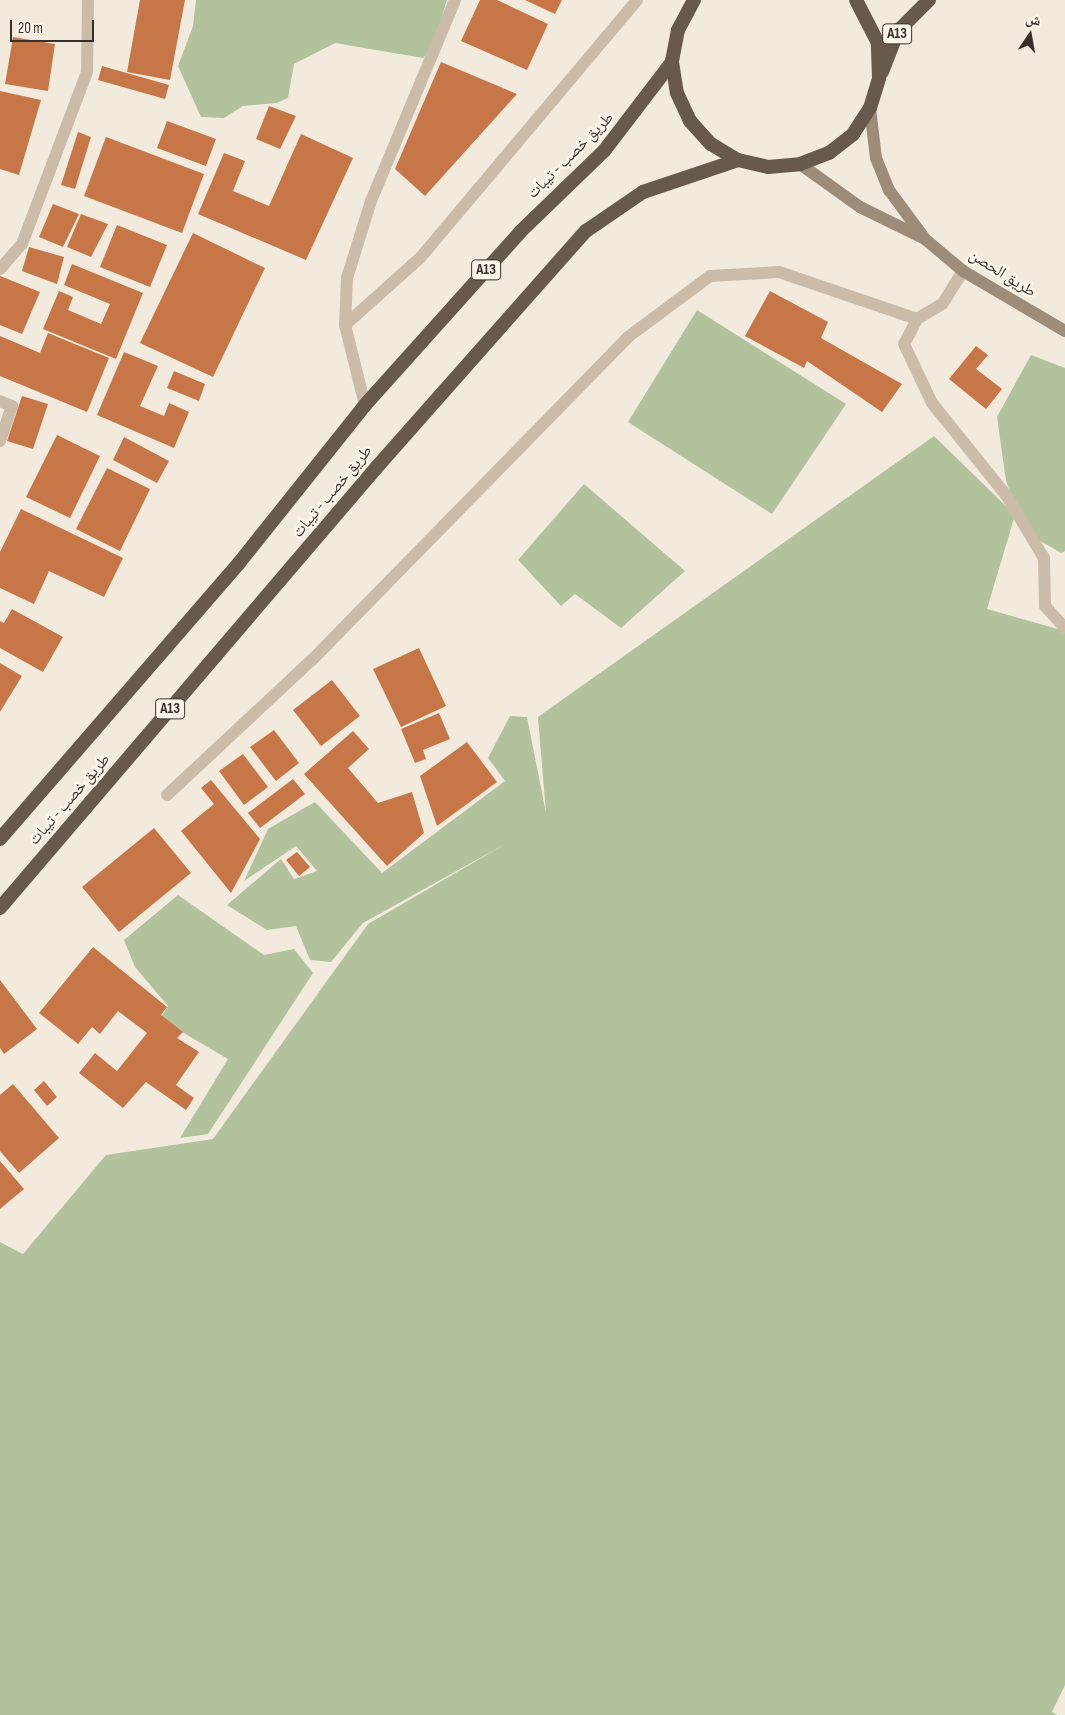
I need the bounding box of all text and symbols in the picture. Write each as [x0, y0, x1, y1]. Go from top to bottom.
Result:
scale bar [12, 10, 96, 42]
north arrow [1005, 10, 1055, 60]
text: ش [1024, 10, 1042, 30]
text: 20 m [18, 19, 43, 38]
road number: A13 [882, 22, 912, 46]
street label: طريق خصب - تيبات [524, 109, 618, 203]
street label: طريق الحصن [965, 246, 1039, 302]
road number: A13 [471, 258, 501, 282]
street label: طريق خصب - تيبات [289, 442, 377, 542]
road number: A13 [155, 696, 185, 722]
street label: طريق خصب - تيبات [25, 751, 115, 849]

